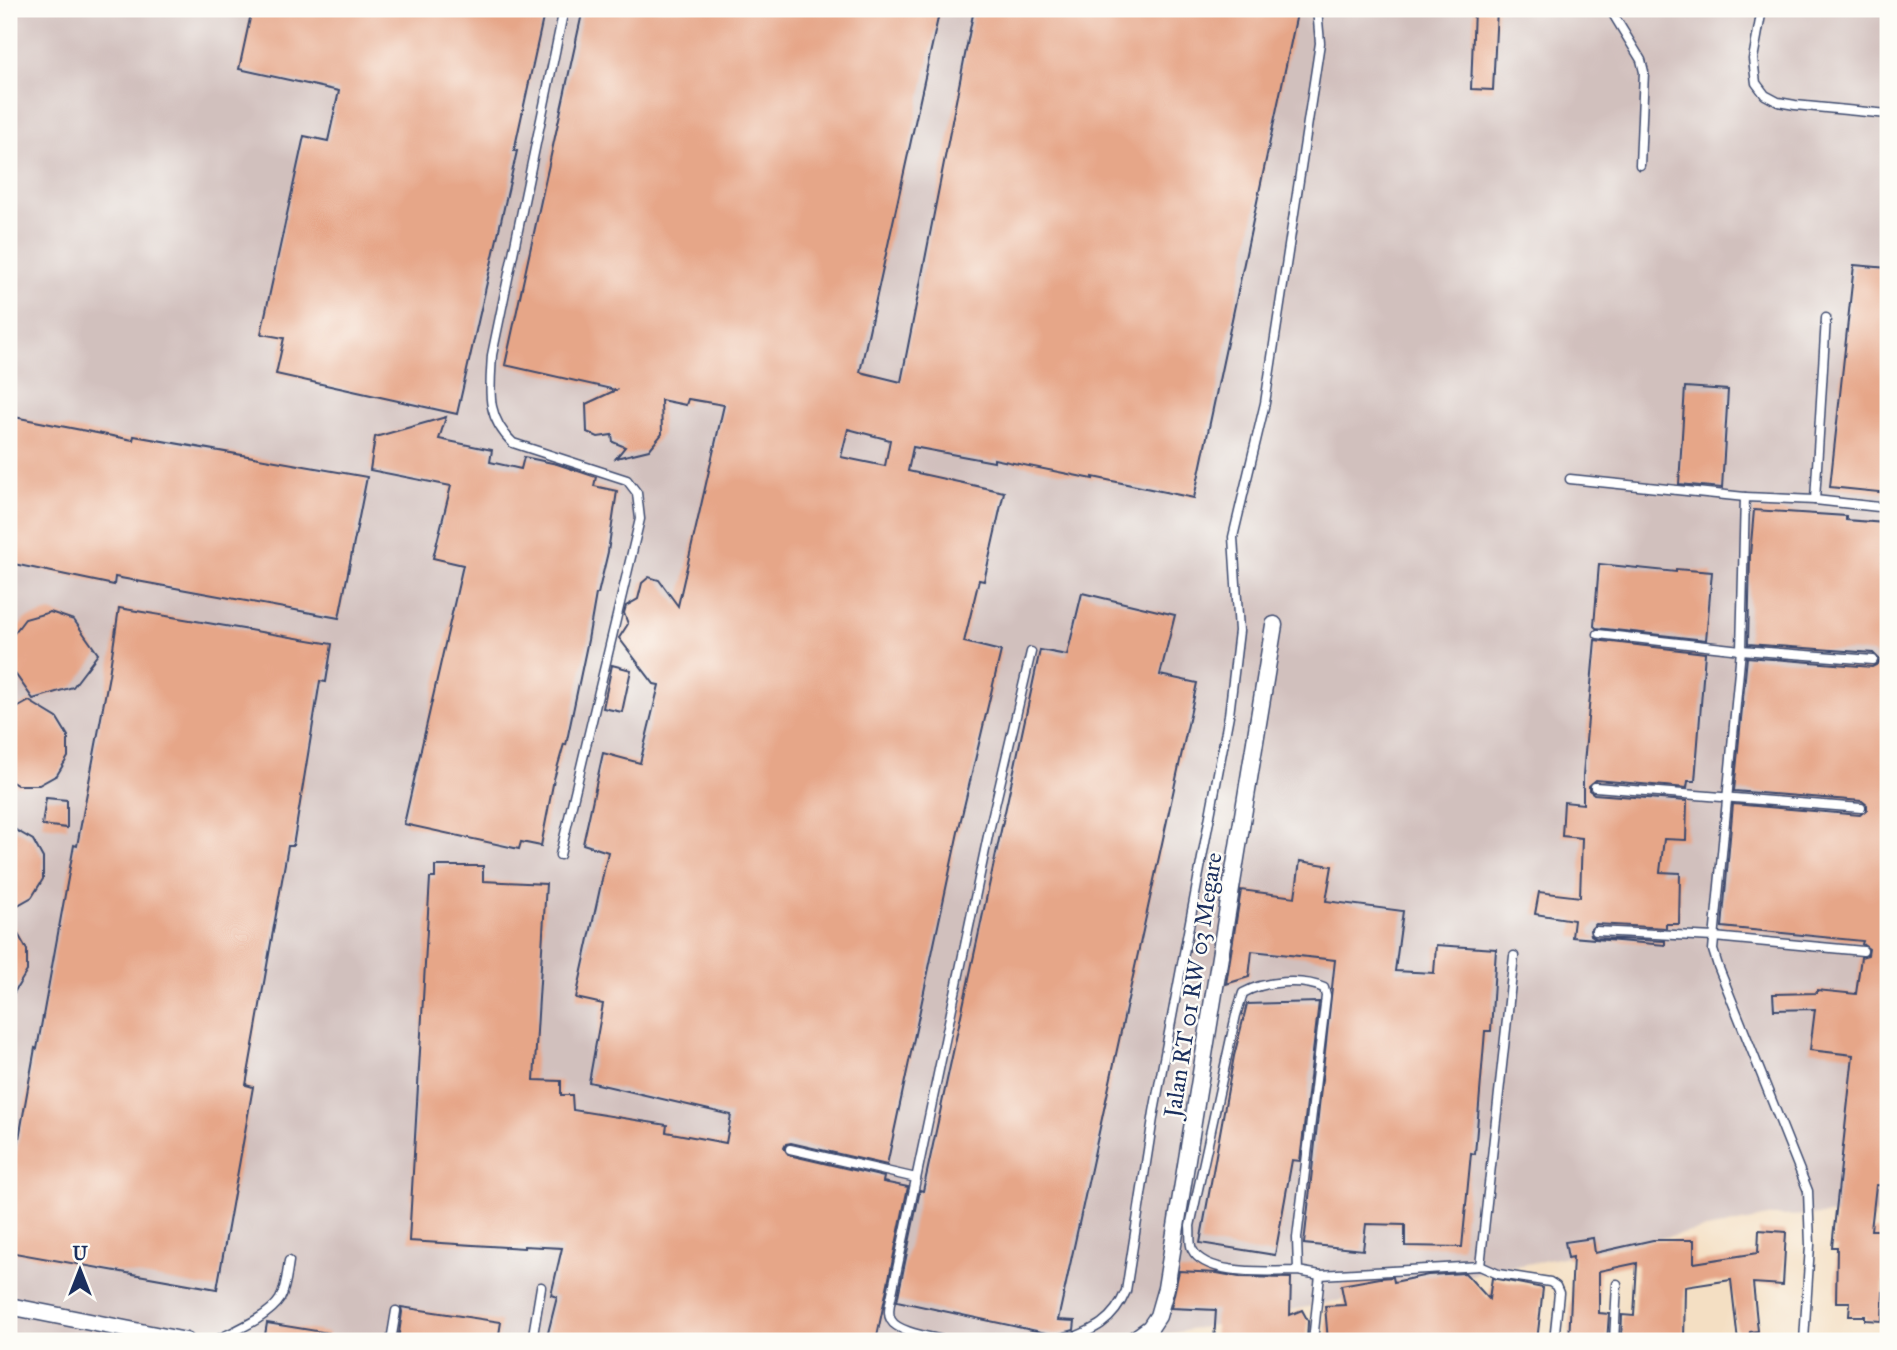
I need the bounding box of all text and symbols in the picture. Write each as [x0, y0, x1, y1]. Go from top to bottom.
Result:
street label: Jalan RT 01 RW 03 Megare [1157, 850, 1229, 1123]
north arrow [46, 1234, 116, 1304]
text: U [72, 1242, 88, 1265]

